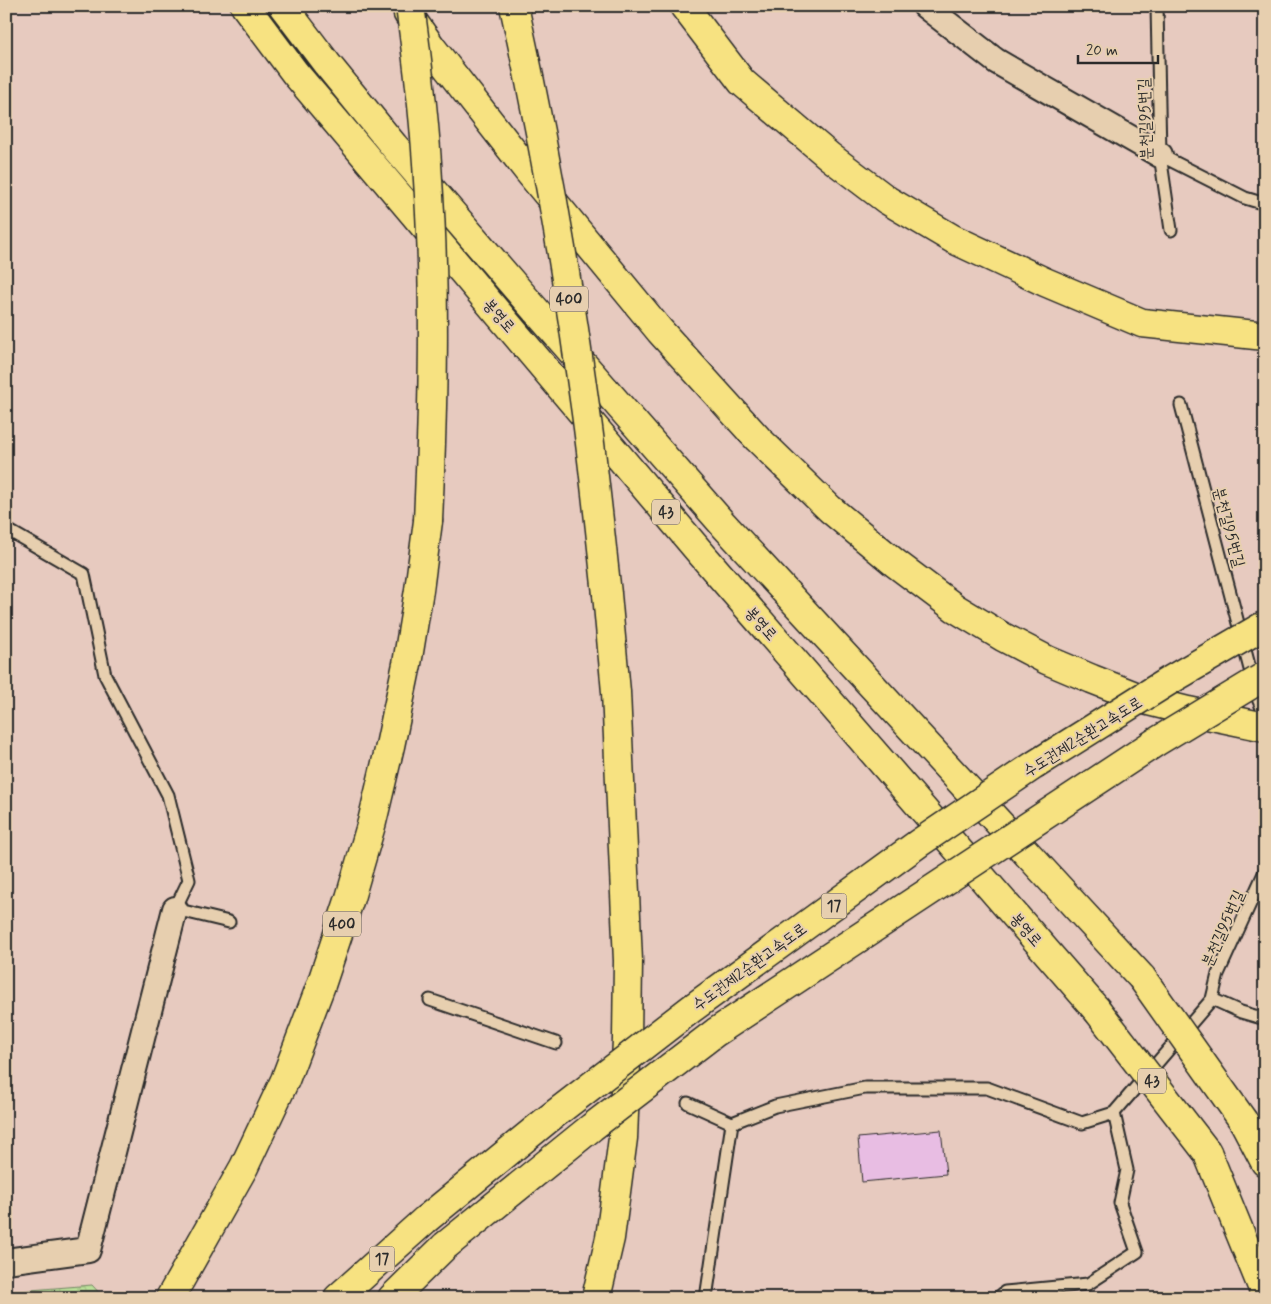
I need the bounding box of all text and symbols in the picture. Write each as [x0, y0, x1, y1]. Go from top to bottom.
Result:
scale bar [1078, 32, 1158, 64]
text: 20 m [1086, 41, 1118, 61]
street label: 분천길95번길 [1134, 78, 1157, 160]
road number: 400 [550, 286, 588, 312]
street label: 봉영로 [478, 295, 519, 337]
street label: 분천길95번길 [1208, 485, 1249, 570]
road number: 43 [652, 500, 680, 524]
street label: 봉영로 [740, 603, 781, 645]
street label: 수도권제2순환고속도로 [1019, 692, 1146, 782]
street label: 분천길95번길 [1197, 887, 1250, 970]
road number: 17 [822, 894, 846, 918]
street label: 봉영로 [1005, 909, 1046, 951]
road number: 400 [323, 912, 361, 936]
street label: 수도권제2순환고속도로 [688, 919, 811, 1016]
road number: 43 [1138, 1068, 1166, 1094]
road number: 17 [370, 1246, 394, 1272]

